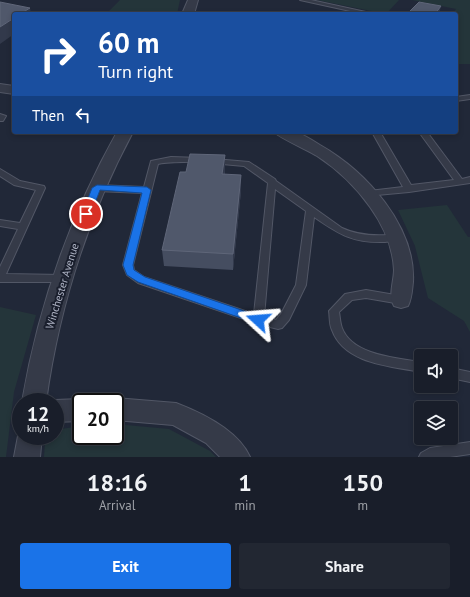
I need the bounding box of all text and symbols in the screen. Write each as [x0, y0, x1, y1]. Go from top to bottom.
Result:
text: 60 m [98, 24, 159, 61]
icon: right [32, 28, 84, 80]
text: Turn right [98, 60, 173, 83]
icon: left [72, 104, 94, 126]
text: Then [32, 106, 64, 125]
pin [69, 197, 103, 231]
icon: arrive [75, 203, 97, 225]
street label: Winchester Avenue [42, 241, 82, 331]
position arrow [237, 299, 279, 341]
map controls [414, 349, 458, 445]
button: sound [414, 349, 458, 393]
speed limit sign: 20 [72, 393, 124, 445]
text: 12 [27, 401, 49, 427]
button: layers [414, 401, 458, 445]
text: km/h [27, 422, 49, 435]
text: 18:16 [87, 467, 148, 498]
text: 1 [238, 467, 252, 498]
text: 150 [342, 467, 383, 498]
text: Arrival [99, 497, 135, 514]
text: min [234, 497, 256, 514]
text: m [358, 497, 368, 514]
button: Exit [20, 543, 231, 589]
button: Share [239, 543, 450, 589]

